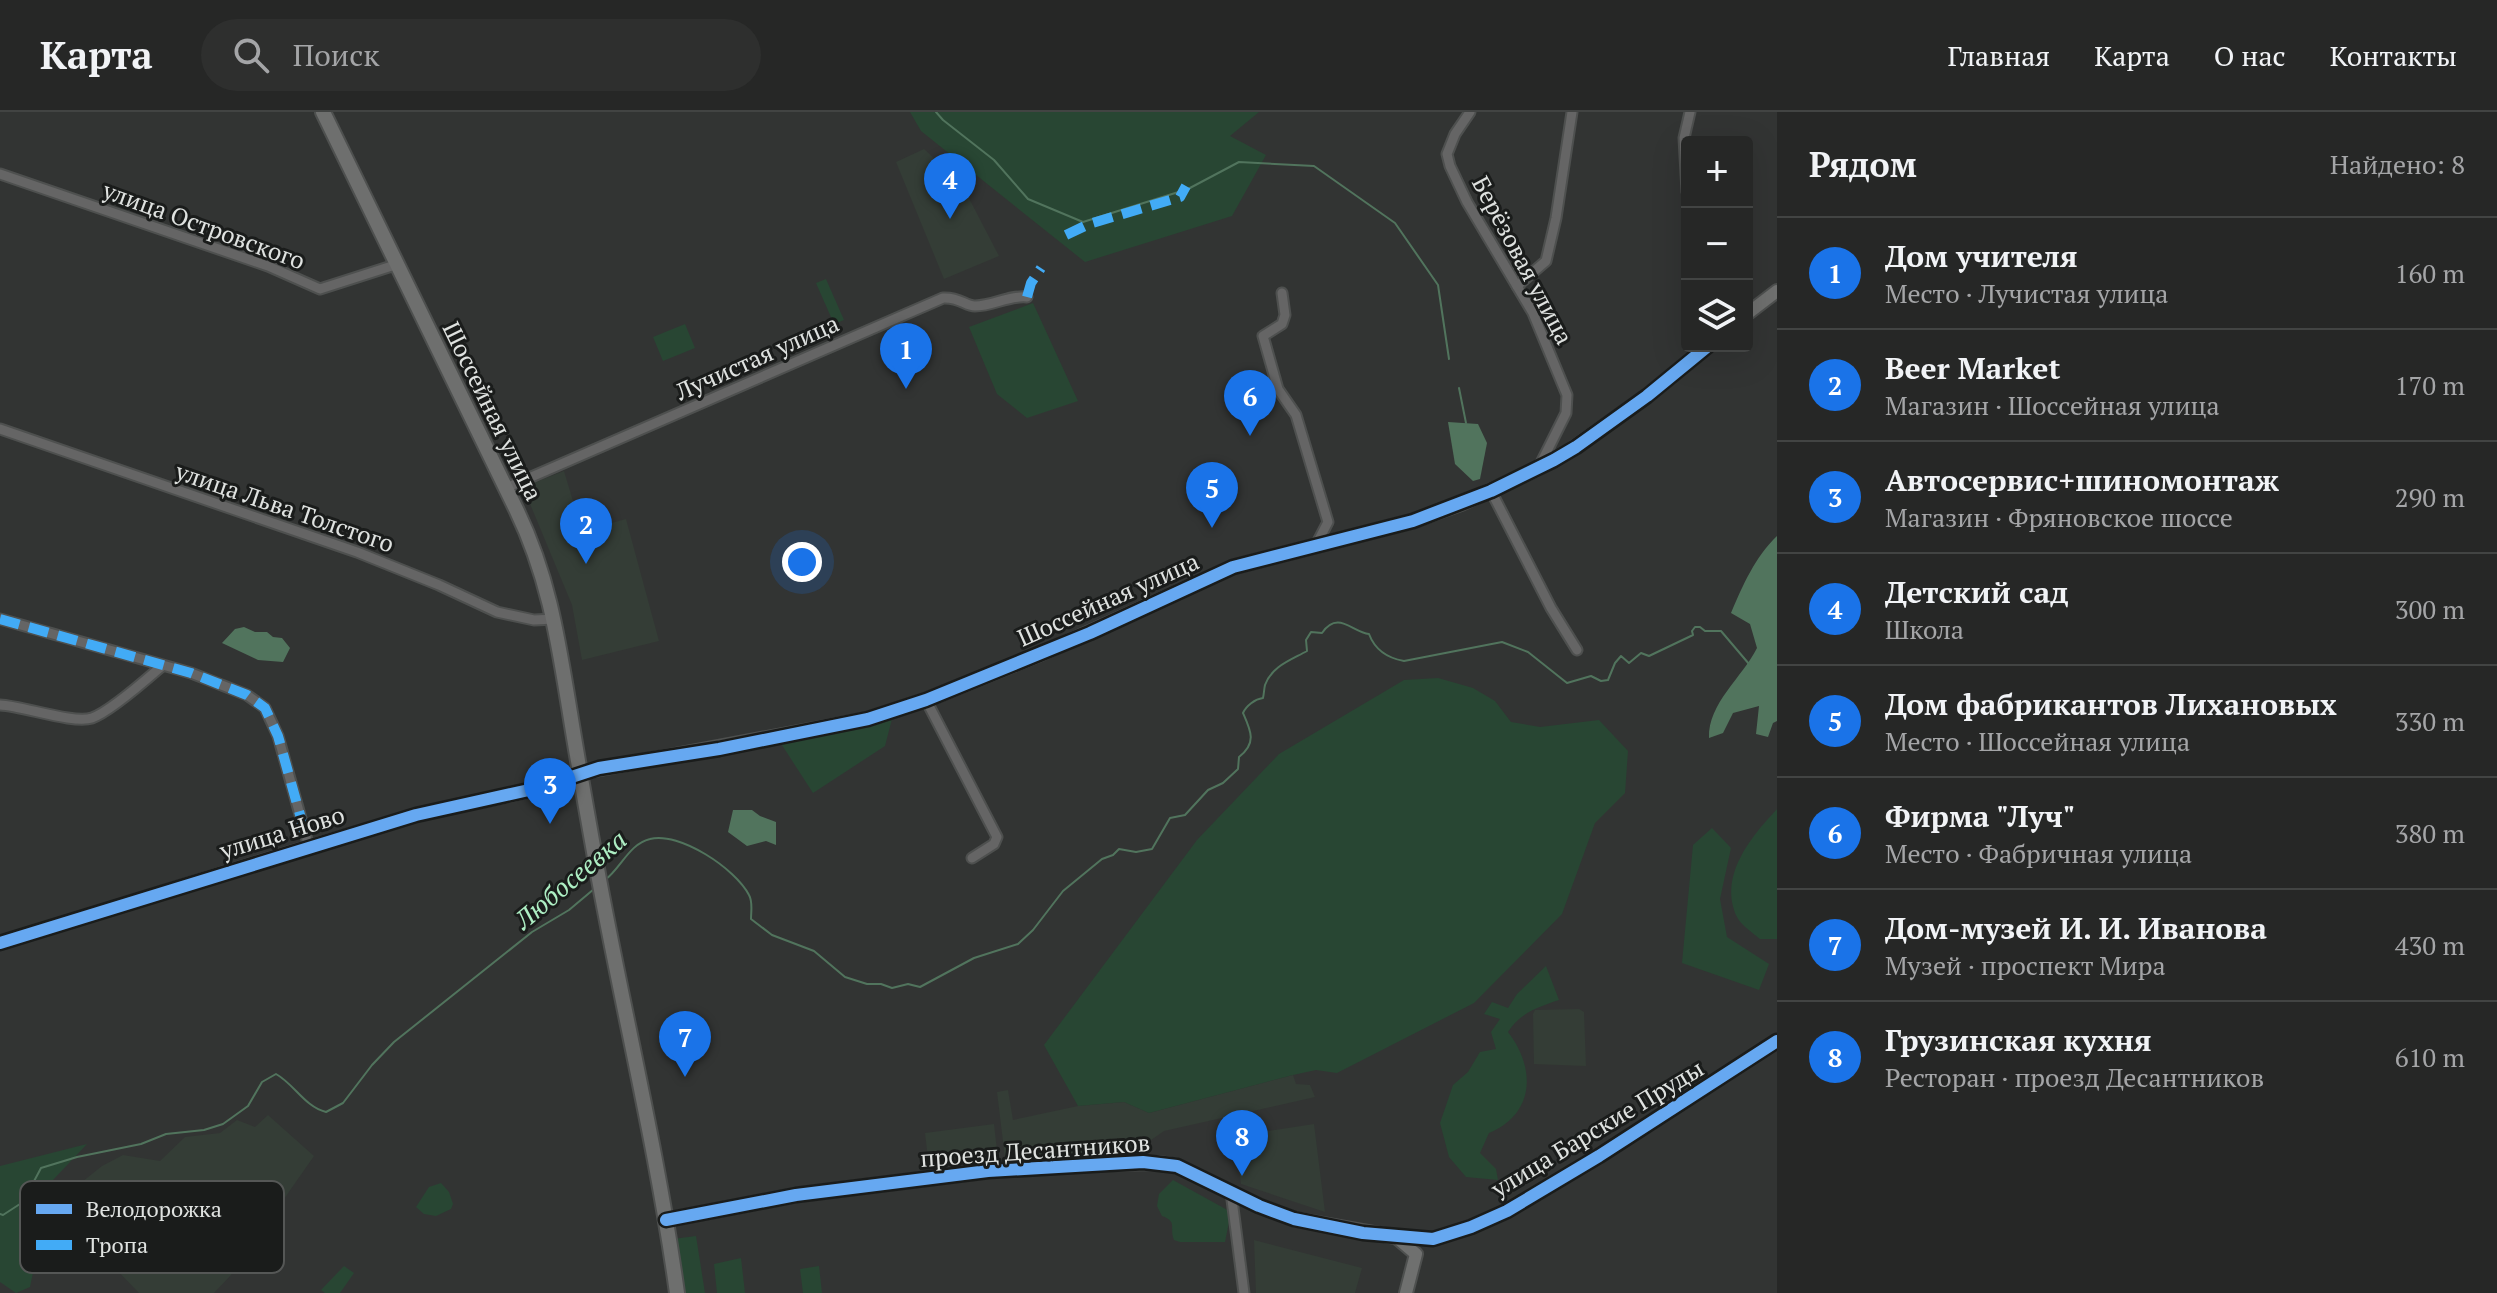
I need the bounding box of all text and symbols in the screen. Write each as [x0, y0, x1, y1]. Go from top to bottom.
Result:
search box [201, 19, 761, 91]
text: Карта [40, 30, 153, 80]
icon: search [229, 33, 273, 77]
text: Поиск [293, 35, 379, 75]
text: Главная [1947, 37, 2050, 74]
text: Карта [2094, 37, 2170, 74]
text: О нас [2214, 37, 2286, 74]
text: Контакты [2330, 37, 2457, 74]
map controls [1681, 136, 1753, 352]
button: + [1681, 136, 1753, 208]
text: Рядом [1809, 142, 1917, 187]
text: Найдено: 8 [2330, 147, 2465, 181]
pin: 4 [924, 153, 976, 219]
street label: Берёзовая улица [1465, 170, 1581, 350]
street label: улица Островского [98, 173, 309, 276]
button: − [1681, 208, 1753, 280]
text: Дом учителя [1885, 236, 2077, 276]
text: 1 [1828, 256, 1842, 290]
text: 160 m [2395, 256, 2465, 290]
text: Место · Лучистая улица [1885, 276, 2169, 310]
button: layers [1681, 280, 1753, 352]
street label: Лучистая улица [669, 307, 844, 408]
street label: Шоссейная улица [436, 316, 550, 506]
pin: 1 [880, 323, 932, 389]
text: Beer Market [1885, 348, 2060, 388]
text: 2 [1828, 368, 1842, 402]
text: 170 m [2395, 368, 2465, 402]
pin: 6 [1224, 370, 1276, 436]
text: Магазин · Шоссейная улица [1885, 388, 2220, 422]
street label: улица Льва Толстого [171, 454, 399, 559]
text: Автосервис+шиномонтаж [1885, 460, 2279, 500]
pin: 5 [1186, 462, 1238, 528]
text: 3 [1828, 480, 1842, 514]
text: 290 m [2395, 480, 2465, 514]
pin: 2 [560, 498, 612, 564]
text: Магазин · Фряновское шоссе [1885, 500, 2233, 534]
your location [782, 542, 822, 582]
street label: Шоссейная улица [1012, 545, 1204, 653]
text: Детский сад [1885, 572, 2068, 612]
text: 4 [1828, 592, 1842, 626]
text: 300 m [2395, 592, 2465, 626]
text: Школа [1885, 612, 1964, 646]
text: Дом фабрикантов Лихановых [1885, 684, 2337, 724]
text: 5 [1828, 704, 1842, 738]
text: 330 m [2395, 704, 2465, 738]
text: Место · Шоссейная улица [1885, 724, 2190, 758]
pin: 3 [524, 758, 576, 824]
text: Фирма "Луч" [1885, 796, 2075, 836]
street label: улица Ново [215, 798, 348, 866]
text: 6 [1828, 816, 1842, 850]
text: 380 m [2395, 816, 2465, 850]
water label: Любосеевка [505, 822, 633, 937]
text: Место · Фабричная улица [1885, 836, 2192, 870]
text: Дом-музей И. И. Иванова [1885, 908, 2267, 948]
text: 7 [1828, 928, 1842, 962]
text: 430 m [2395, 928, 2465, 962]
text: Музей · проспект Мира [1885, 948, 2166, 982]
pin: 7 [659, 1011, 711, 1077]
text: Грузинская кухня [1885, 1020, 2151, 1060]
text: 8 [1828, 1040, 1842, 1074]
text: 610 m [2395, 1040, 2465, 1074]
street label: улица Барские Пруды [1484, 1052, 1709, 1205]
text: Ресторан · проезд Десантников [1885, 1060, 2264, 1094]
pin: 8 [1216, 1110, 1268, 1176]
street label: проезд Десантников [919, 1126, 1151, 1174]
legend [20, 1181, 284, 1273]
text: Велодорожка [86, 1194, 222, 1223]
text: Тропа [86, 1230, 148, 1259]

